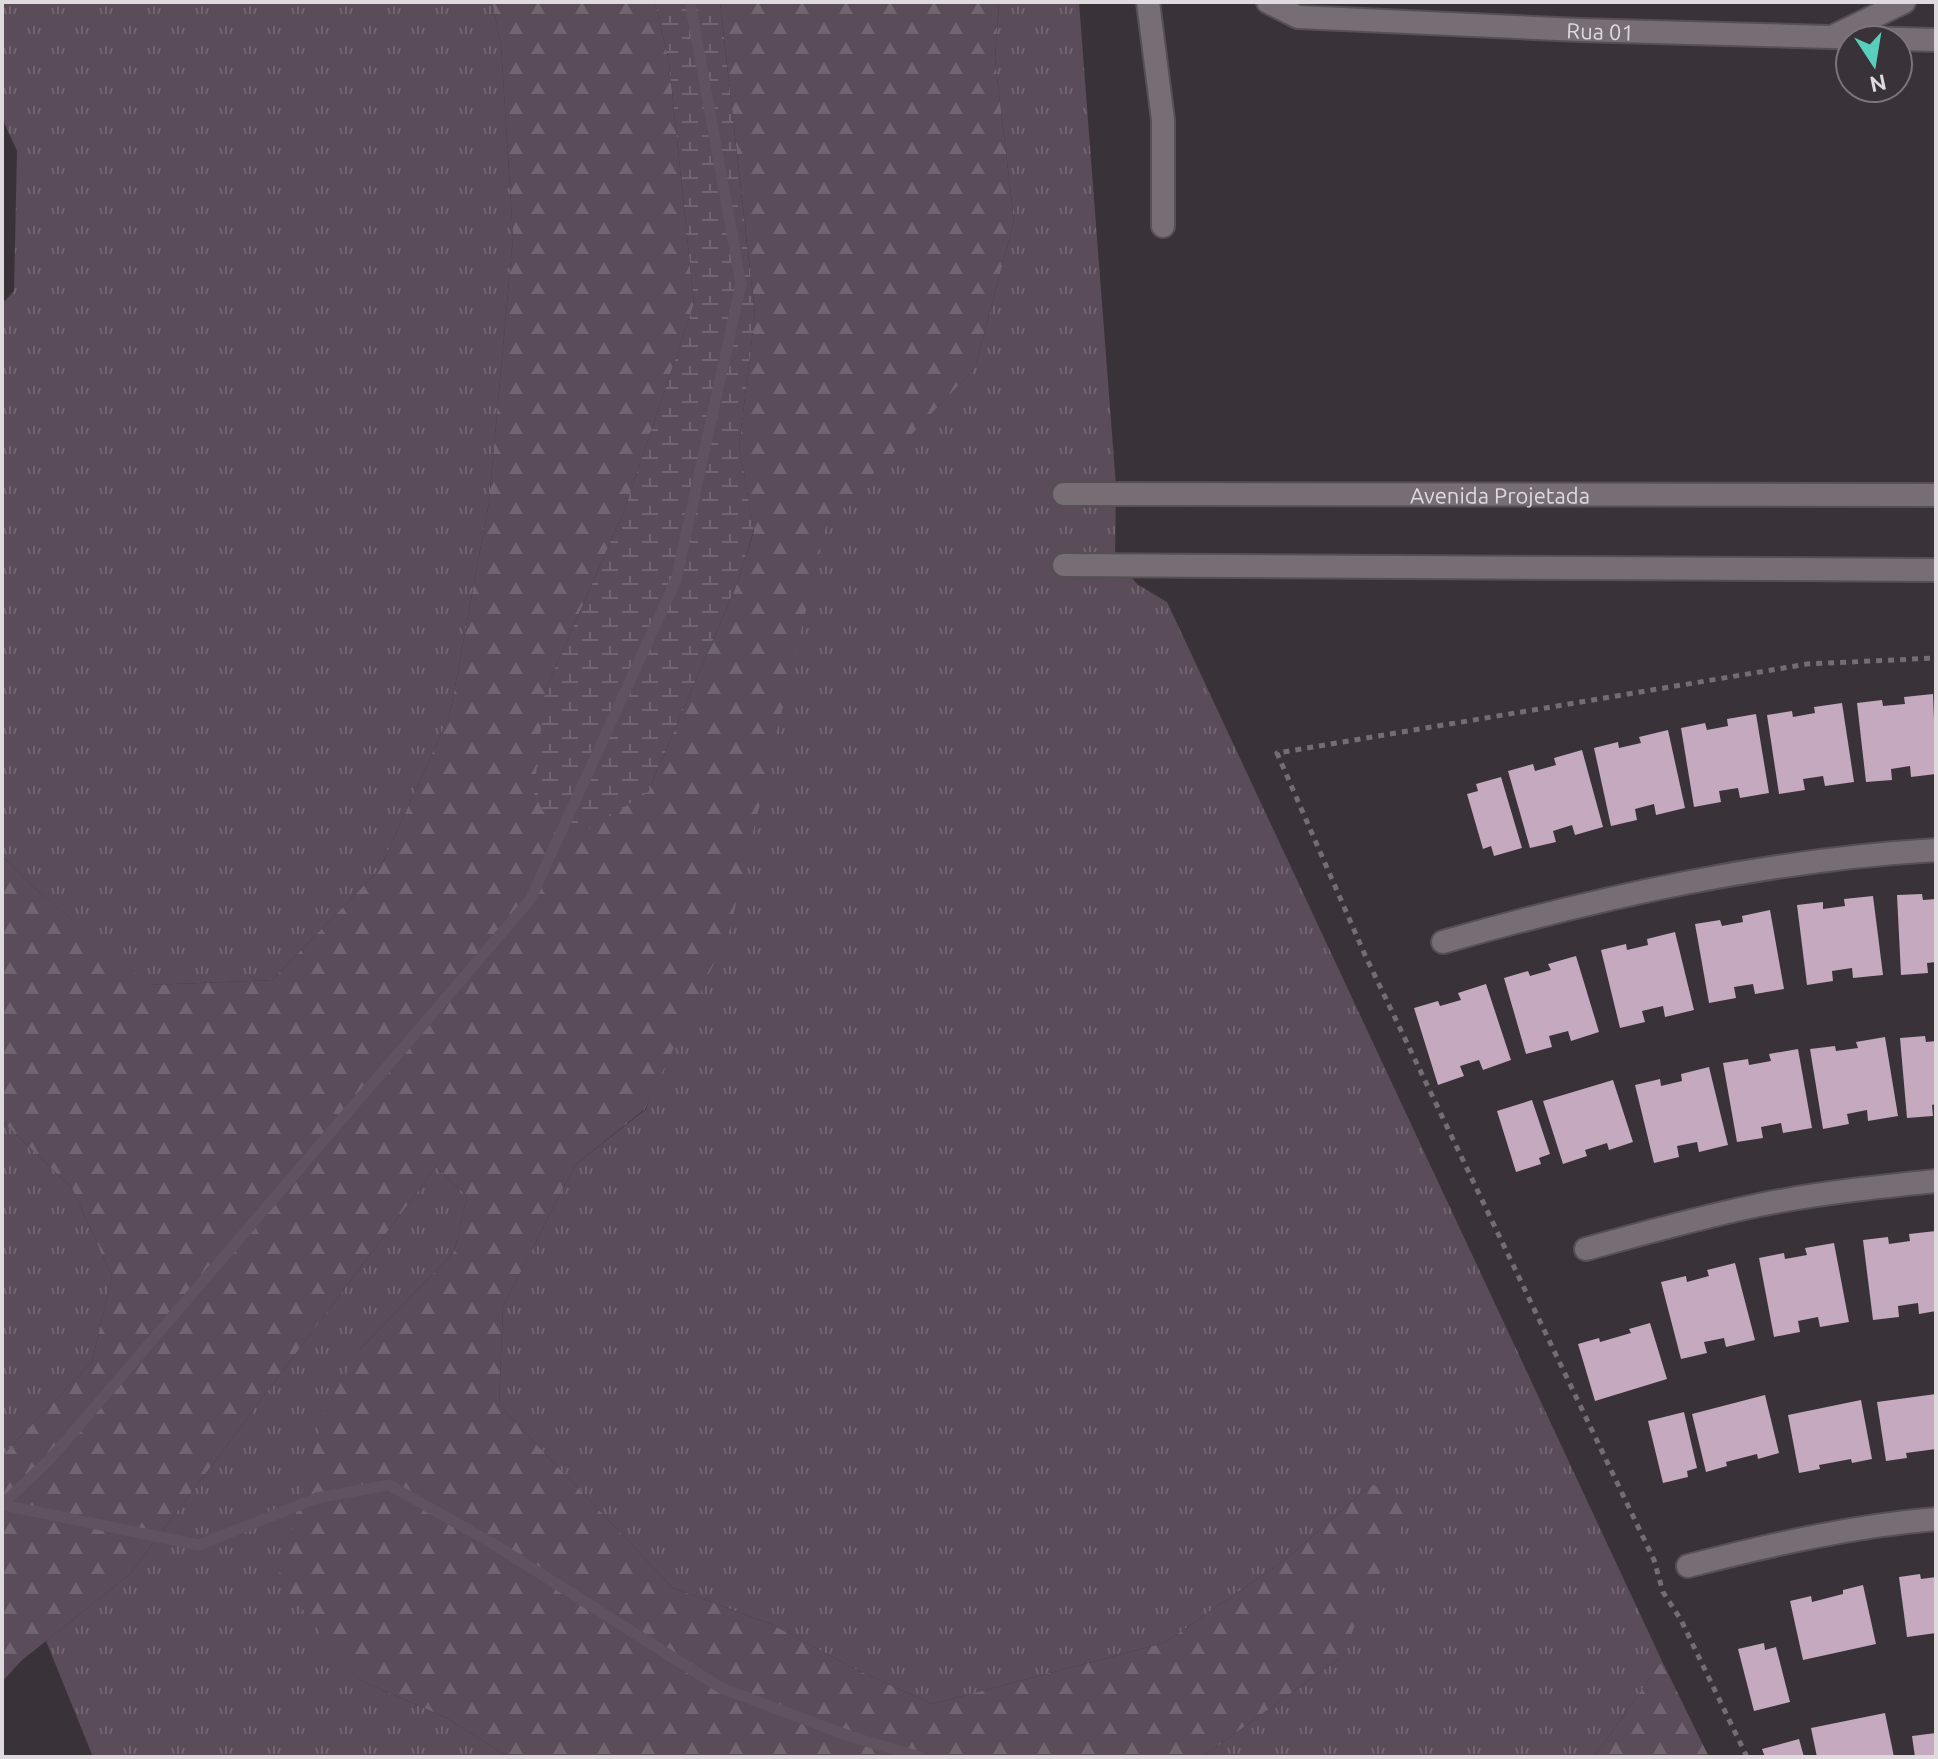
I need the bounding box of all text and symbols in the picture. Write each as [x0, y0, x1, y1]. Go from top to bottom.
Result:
street label: Rua 01 [1566, 17, 1634, 44]
north arrow [1834, 24, 1914, 104]
text: N [1868, 70, 1889, 98]
street label: Avenida Projetada [1410, 482, 1590, 507]

